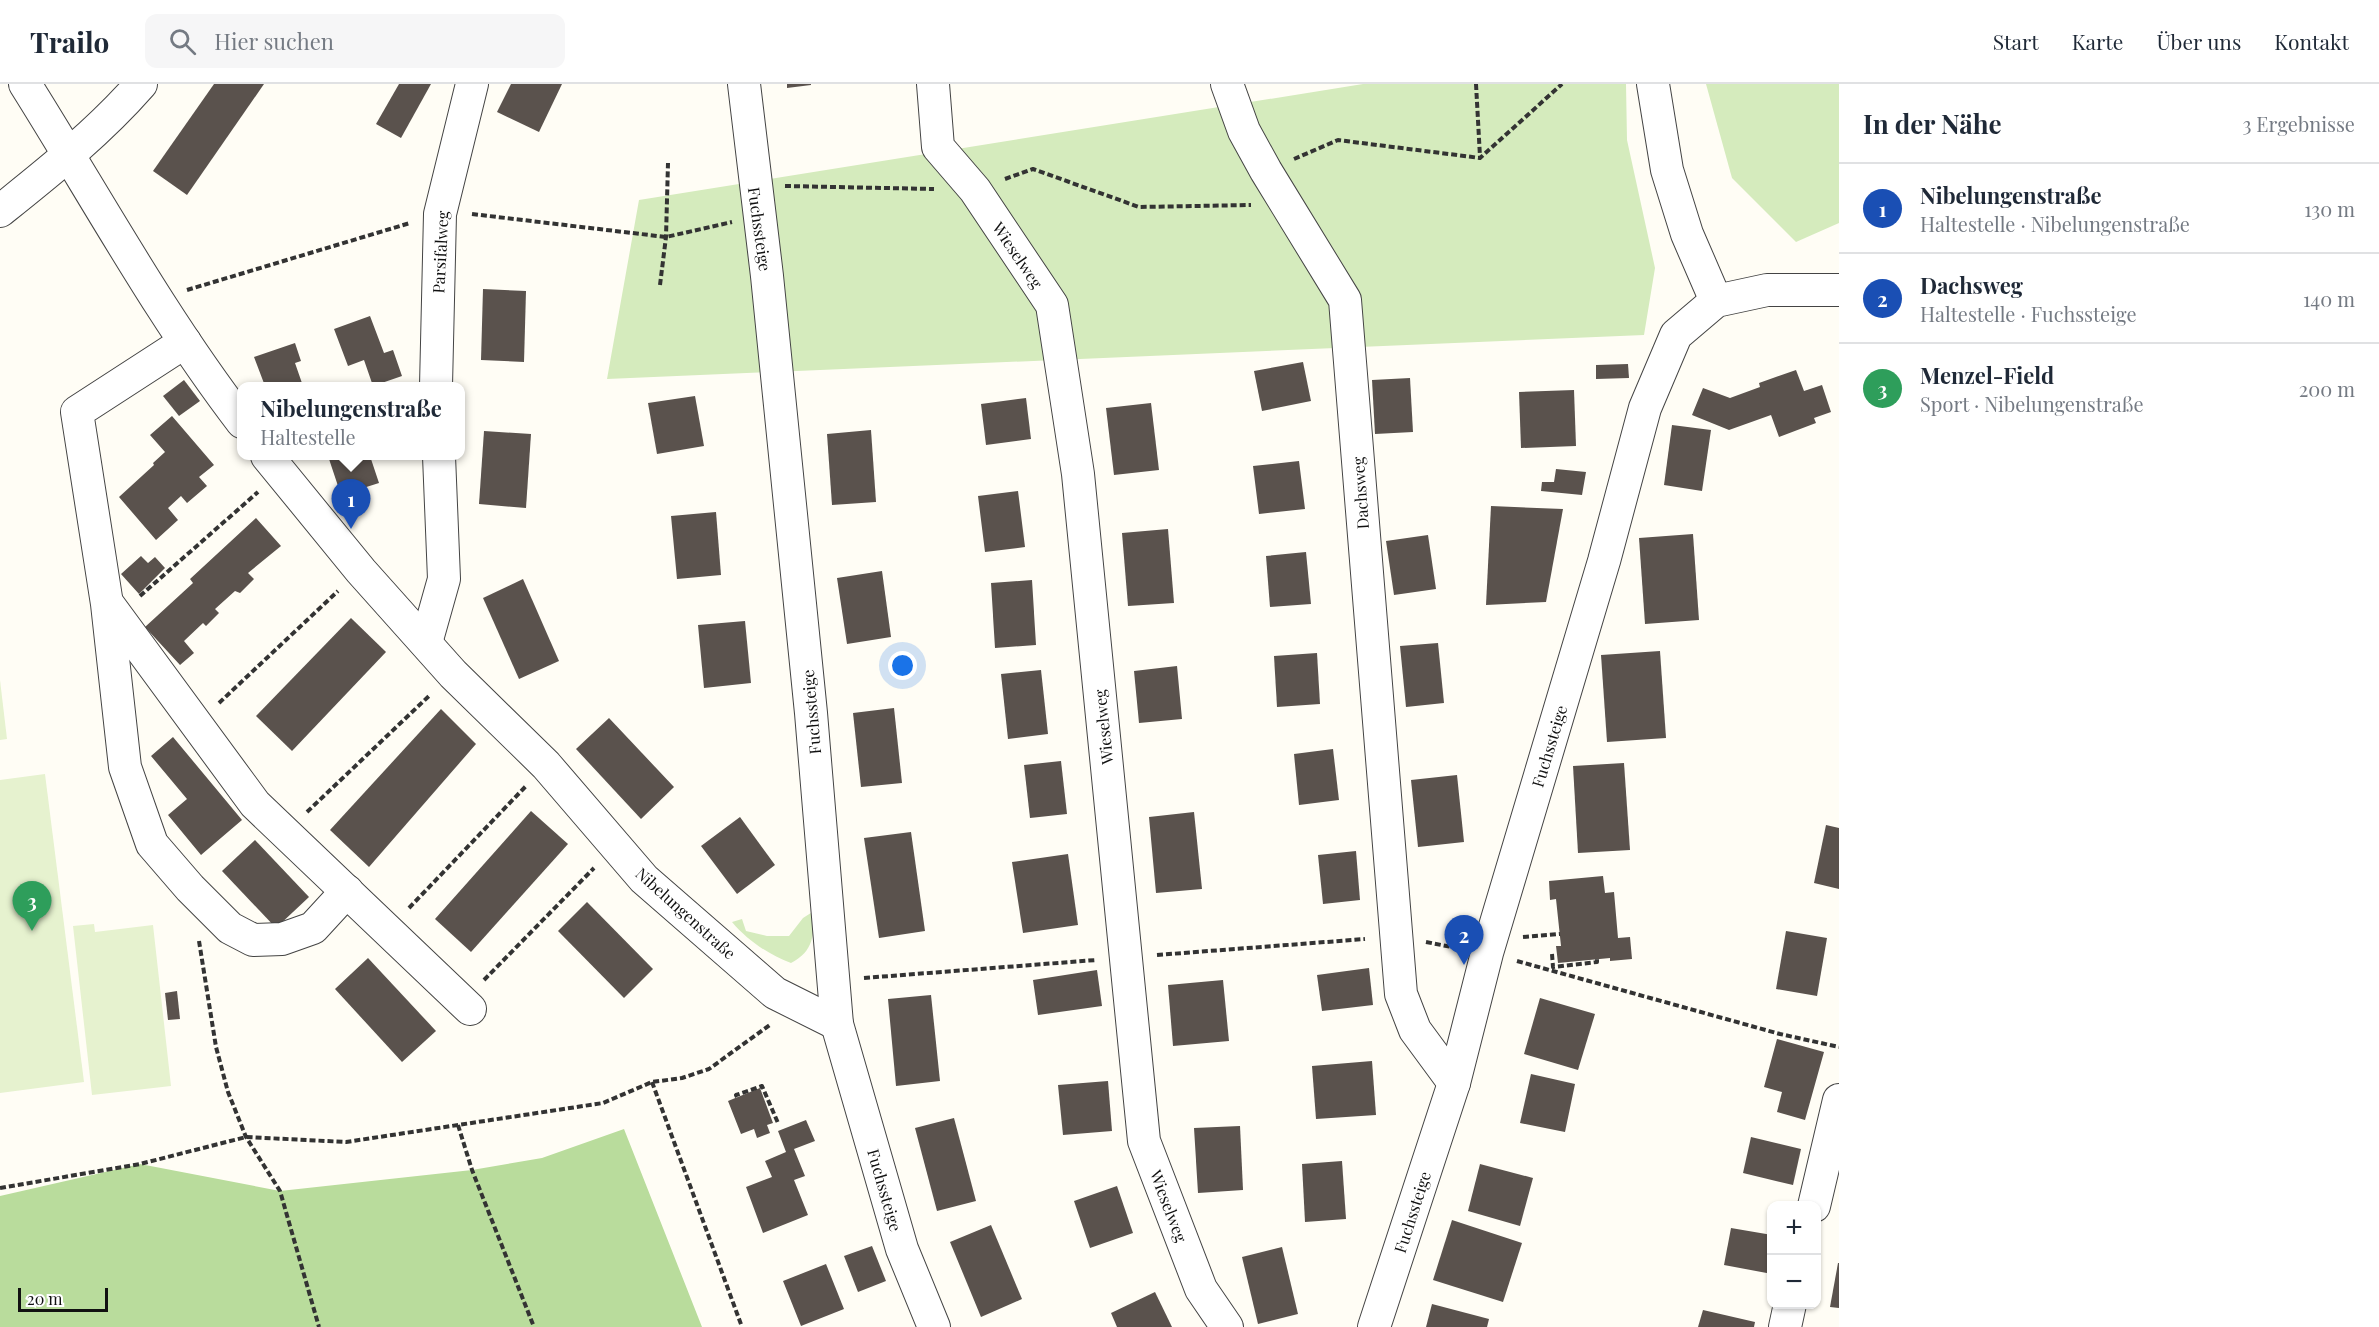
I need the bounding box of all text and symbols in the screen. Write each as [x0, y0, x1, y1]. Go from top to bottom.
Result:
search box [145, 14, 565, 68]
text: Trailo [30, 23, 109, 60]
icon: search [166, 25, 199, 58]
text: Hier suchen [214, 26, 334, 56]
text: Start [1993, 27, 2039, 55]
text: Karte [2072, 27, 2123, 55]
text: Über uns [2156, 27, 2241, 55]
text: Kontakt [2274, 27, 2349, 55]
text: In der Nähe [1863, 106, 2002, 141]
text: 3 Ergebnisse [2242, 110, 2355, 137]
text: Nibelungenstraße [1920, 180, 2102, 210]
street label: Fuchssteige [744, 186, 776, 272]
text: 1 [1879, 195, 1886, 222]
text: 130 m [2304, 195, 2355, 222]
street label: Parsifalweg [427, 210, 453, 294]
text: Haltestelle · Nibelungenstraße [1920, 210, 2190, 237]
street label: Wieselweg [988, 217, 1048, 293]
text: Dachsweg [1920, 270, 2023, 300]
text: 2 [1877, 285, 1888, 312]
text: 140 m [2303, 285, 2355, 312]
text: Haltestelle · Fuchssteige [1920, 300, 2137, 327]
text: Menzel-Field [1920, 360, 2054, 390]
text: 3 [1878, 375, 1887, 402]
text: 200 m [2299, 375, 2355, 402]
popup [237, 382, 465, 460]
text: Sport · Nibelungenstraße [1920, 390, 2144, 417]
text: Nibelungenstraße [260, 393, 442, 423]
text: Haltestelle [260, 423, 356, 450]
street label: Dachsweg [1347, 456, 1373, 530]
pin: 1 [332, 480, 370, 529]
your location [888, 651, 917, 680]
street label: Fuchssteige [797, 669, 825, 755]
street label: Wieselweg [1089, 688, 1117, 767]
street label: Fuchssteige [1527, 702, 1571, 790]
street label: Nibelungenstraße [632, 863, 740, 963]
pin: 3 [12, 882, 51, 931]
pin: 2 [1444, 916, 1484, 965]
street label: Fuchssteige [863, 1146, 907, 1234]
street label: Wieselweg [1145, 1166, 1193, 1245]
street label: Fuchssteige [1389, 1168, 1435, 1256]
map controls [1767, 1201, 1821, 1309]
button: + [1767, 1201, 1821, 1255]
button: − [1767, 1255, 1821, 1309]
scale bar [18, 1285, 108, 1312]
text: 20 m [27, 1288, 62, 1309]

